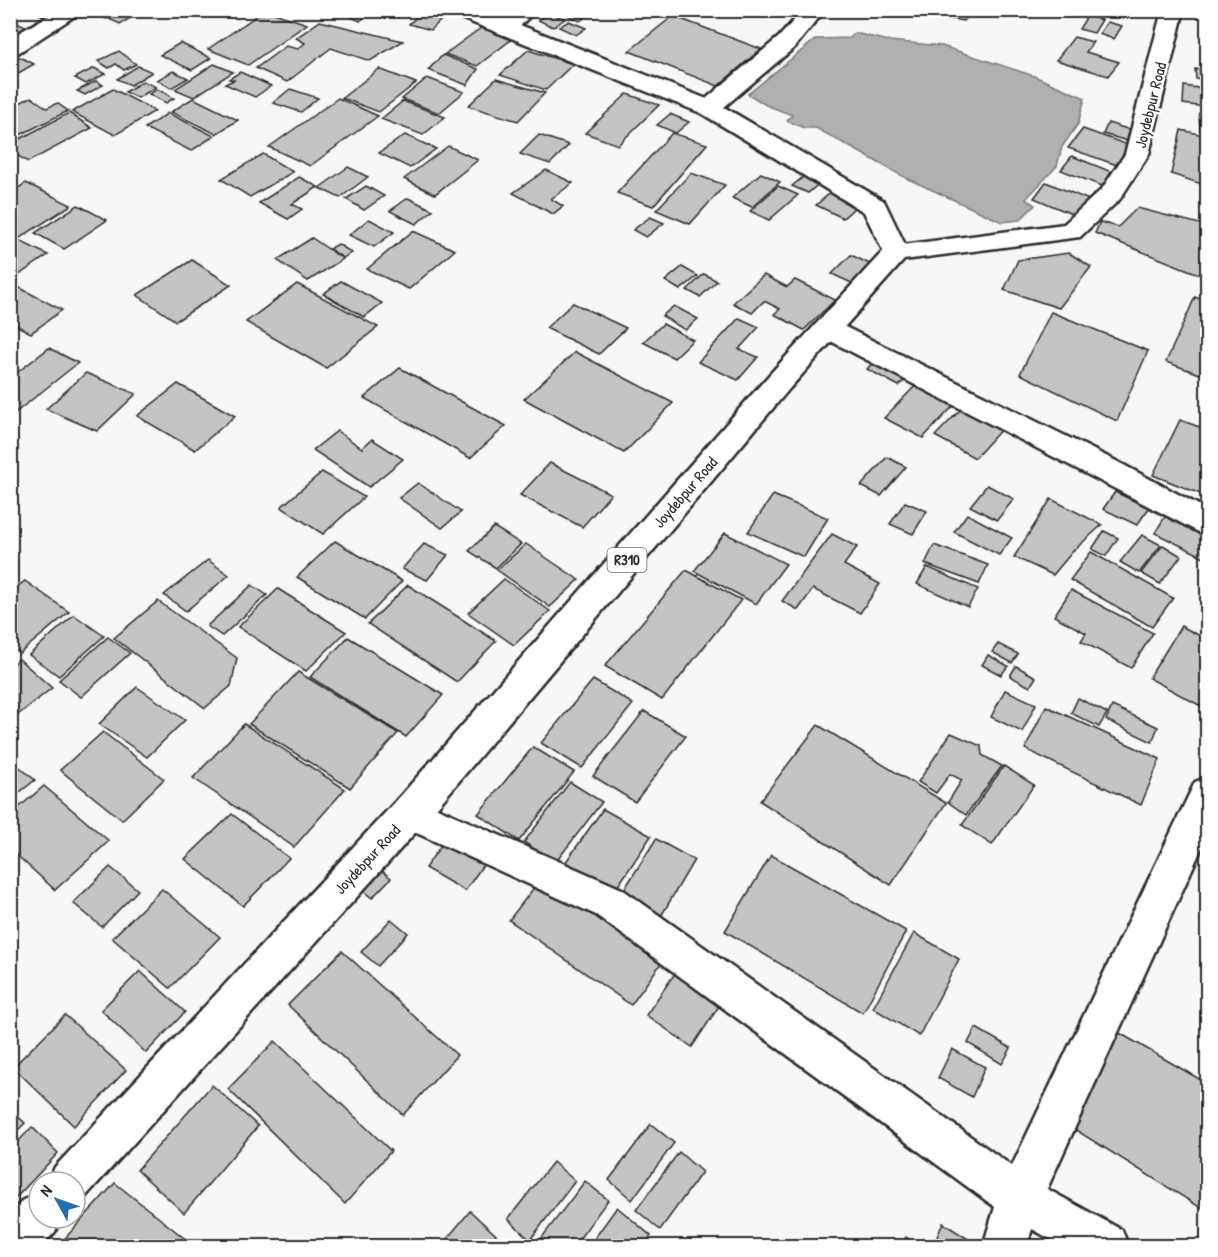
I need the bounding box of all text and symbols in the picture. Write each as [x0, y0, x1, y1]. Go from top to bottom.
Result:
street label: Joydebpur Road [1129, 60, 1171, 150]
street label: Joydebpur Road [648, 452, 722, 532]
road number: R310 [608, 548, 646, 572]
street label: Joydebpur Road [329, 819, 405, 899]
north arrow [27, 1170, 87, 1230]
text: N [34, 1180, 57, 1201]

